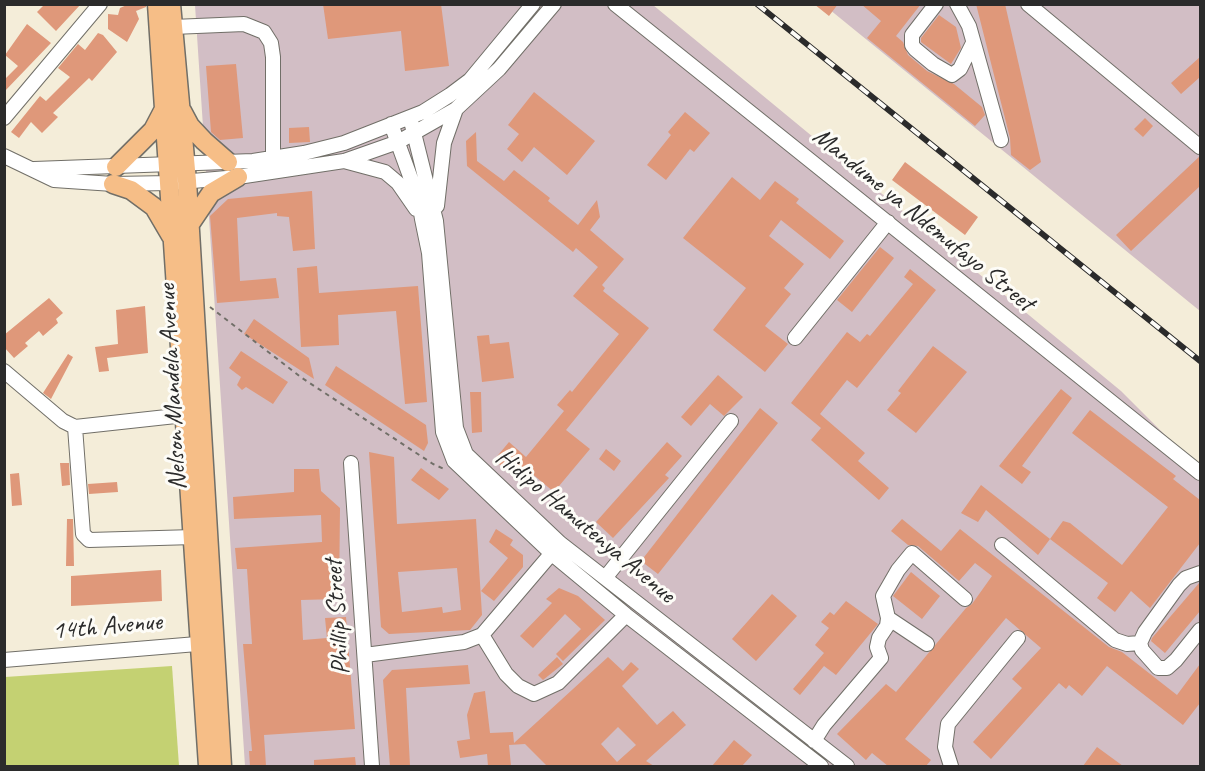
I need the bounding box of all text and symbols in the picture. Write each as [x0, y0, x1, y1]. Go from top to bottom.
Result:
street label: Mandume ya Ndemufayo Street [806, 121, 1040, 319]
street label: Nelson Mandela Avenue [152, 283, 194, 491]
street label: Hidipo Hamutenya Avenue [489, 442, 681, 610]
street label: Phillip Street [318, 558, 358, 676]
street label: 14th Avenue [51, 607, 163, 647]

